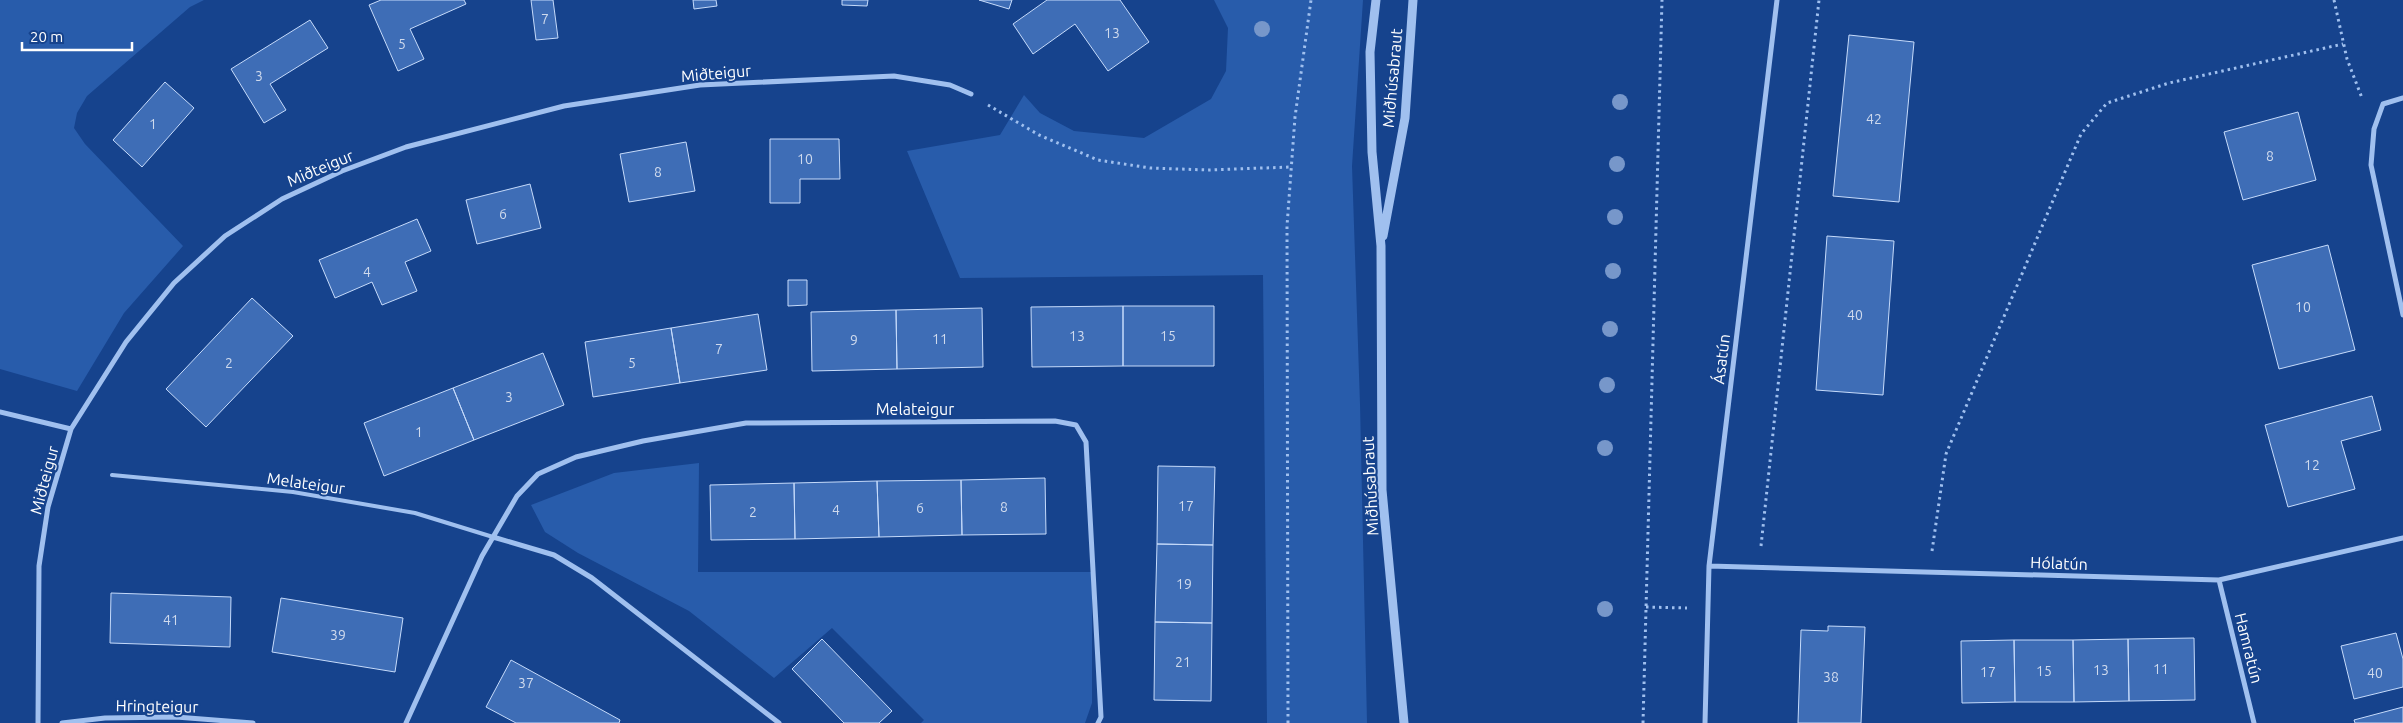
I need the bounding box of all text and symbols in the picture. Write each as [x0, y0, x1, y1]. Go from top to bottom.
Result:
house number: 7 [541, 11, 549, 27]
scale bar [22, 20, 132, 52]
house number: 13 [1104, 25, 1120, 41]
street label: Miðhúsabraut [1379, 27, 1405, 128]
text: 20 m [30, 28, 63, 45]
house number: 5 [398, 36, 406, 52]
street label: Miðteigur [680, 61, 752, 85]
house number: 3 [255, 68, 263, 84]
house number: 42 [1866, 111, 1882, 127]
house number: 1 [149, 116, 157, 132]
street label: Miðteigur [284, 146, 356, 190]
house number: 8 [2266, 148, 2274, 164]
house number: 10 [797, 151, 813, 167]
house number: 8 [654, 164, 662, 180]
house number: 6 [499, 206, 507, 222]
house number: 4 [363, 264, 371, 280]
house number: 10 [2295, 299, 2311, 315]
house number: 40 [1847, 307, 1863, 323]
house number: 13 [1069, 328, 1085, 344]
house number: 15 [1160, 328, 1176, 344]
house number: 11 [932, 331, 948, 347]
house number: 9 [850, 332, 858, 348]
street label: Ásatún [1707, 333, 1733, 385]
house number: 7 [715, 341, 723, 357]
house number: 2 [225, 355, 233, 371]
house number: 5 [628, 355, 636, 371]
house number: 3 [505, 389, 513, 405]
street label: Melateigur [876, 400, 954, 418]
house number: 1 [415, 424, 423, 440]
street label: Miðhúsabraut [1358, 435, 1382, 536]
street label: Miðteigur [26, 444, 62, 516]
house number: 12 [2304, 457, 2320, 473]
street label: Melateigur [266, 469, 346, 497]
house number: 17 [1178, 498, 1194, 514]
house number: 8 [1000, 499, 1008, 515]
house number: 6 [916, 500, 924, 516]
house number: 4 [832, 502, 840, 518]
house number: 2 [749, 504, 757, 520]
street label: Hólatún [2030, 553, 2088, 573]
house number: 19 [1176, 576, 1192, 592]
street label: Hamratún [2232, 611, 2266, 685]
house number: 41 [163, 612, 179, 628]
house number: 39 [330, 627, 346, 643]
house number: 21 [1175, 654, 1191, 670]
house number: 11 [2153, 661, 2169, 677]
house number: 13 [2093, 662, 2109, 678]
house number: 15 [2036, 663, 2052, 679]
house number: 17 [1980, 664, 1996, 680]
house number: 40 [2367, 665, 2383, 681]
house number: 38 [1823, 669, 1839, 685]
house number: 37 [518, 675, 534, 691]
street label: Hringteigur [115, 696, 199, 716]

